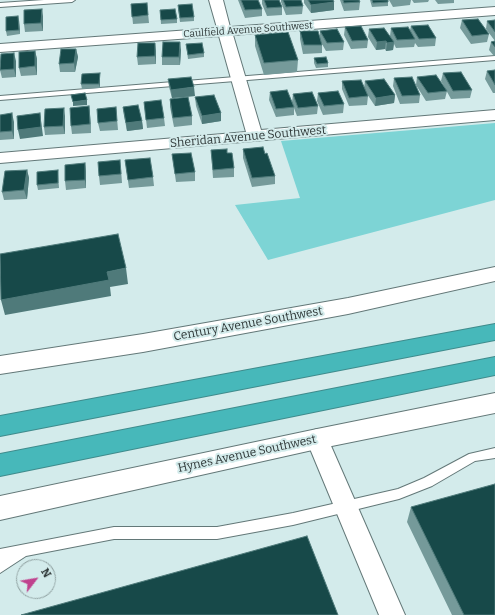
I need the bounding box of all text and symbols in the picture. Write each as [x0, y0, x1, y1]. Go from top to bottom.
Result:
street label: Caulfield Avenue Southwest [183, 19, 313, 41]
street label: Sheridan Avenue Southwest [169, 123, 327, 151]
street label: Century Avenue Southwest [172, 304, 324, 344]
street label: Hynes Avenue Southwest [176, 432, 318, 476]
north arrow [16, 559, 56, 599]
text: N [38, 566, 54, 580]

